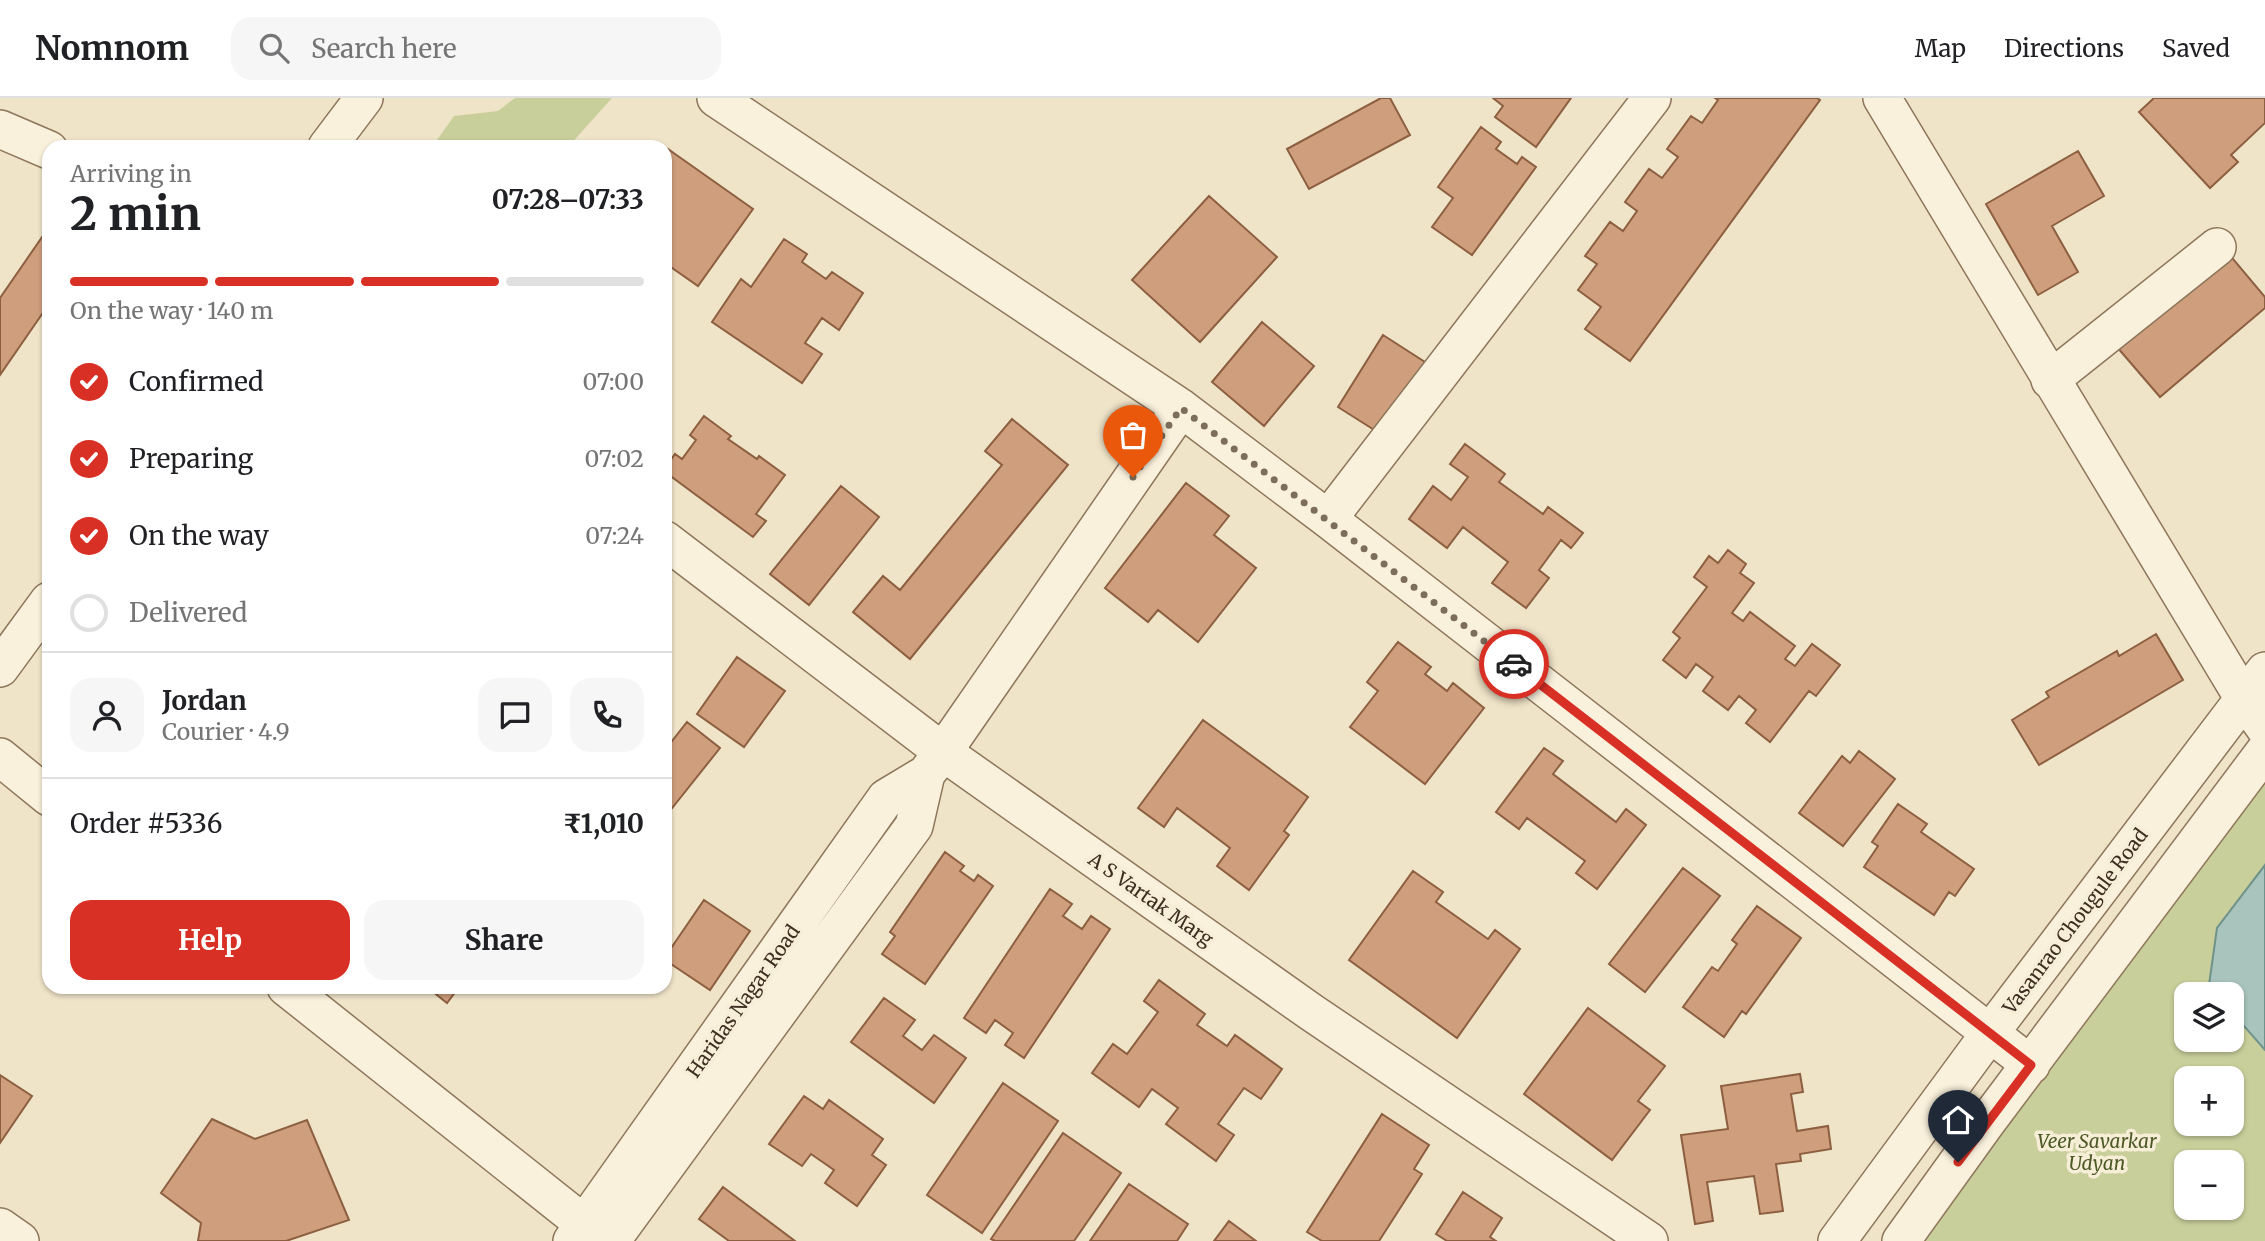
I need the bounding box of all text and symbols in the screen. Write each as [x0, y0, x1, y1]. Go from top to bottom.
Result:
search box [231, 17, 721, 80]
text: Nomnom [35, 28, 189, 69]
icon: search [255, 29, 293, 67]
text: Search here [311, 32, 457, 65]
text: Map [1915, 33, 1966, 64]
text: Directions [2004, 33, 2124, 64]
text: Saved [2162, 33, 2230, 64]
text: Arriving in [70, 159, 192, 188]
text: 07:28–07:33 [492, 183, 644, 216]
text: 2 min [70, 185, 201, 243]
text: On the way · 140 m [70, 296, 273, 325]
icon: check [70, 363, 108, 401]
text: Confirmed [129, 365, 264, 398]
text: 07:00 [583, 367, 644, 396]
pin [1103, 405, 1163, 477]
icon: bag [1114, 416, 1152, 454]
icon: check [70, 440, 108, 478]
text: Preparing [129, 442, 253, 475]
text: 07:02 [585, 444, 644, 473]
icon: check [70, 517, 108, 555]
text: On the way [129, 519, 269, 552]
text: 07:24 [585, 521, 644, 550]
text: Delivered [129, 596, 248, 629]
courier [1479, 629, 1549, 699]
icon: car [1495, 645, 1533, 683]
button: person [70, 678, 144, 752]
button: chat [478, 678, 552, 752]
button: phone [570, 678, 644, 752]
text: Jordan [162, 684, 247, 717]
text: Courier · 4.9 [162, 717, 290, 746]
text: Order #5336 [70, 807, 222, 840]
text: ₹1,010 [563, 807, 644, 840]
street label: Vasanrao Chougule Road [1997, 824, 2153, 1019]
street label: A S Vartak Marg [1083, 846, 1218, 951]
button: Help [70, 900, 350, 980]
button: Share [364, 900, 644, 980]
street label: Haridas Nagar Road [681, 920, 805, 1082]
map controls [2174, 982, 2244, 1220]
button: layers [2174, 982, 2244, 1052]
button: + [2174, 1066, 2244, 1136]
pin [1928, 1090, 1988, 1162]
icon: home [1939, 1101, 1977, 1139]
park label: Veer Savarkar Udyan [2037, 1129, 2157, 1175]
button: − [2174, 1150, 2244, 1220]

